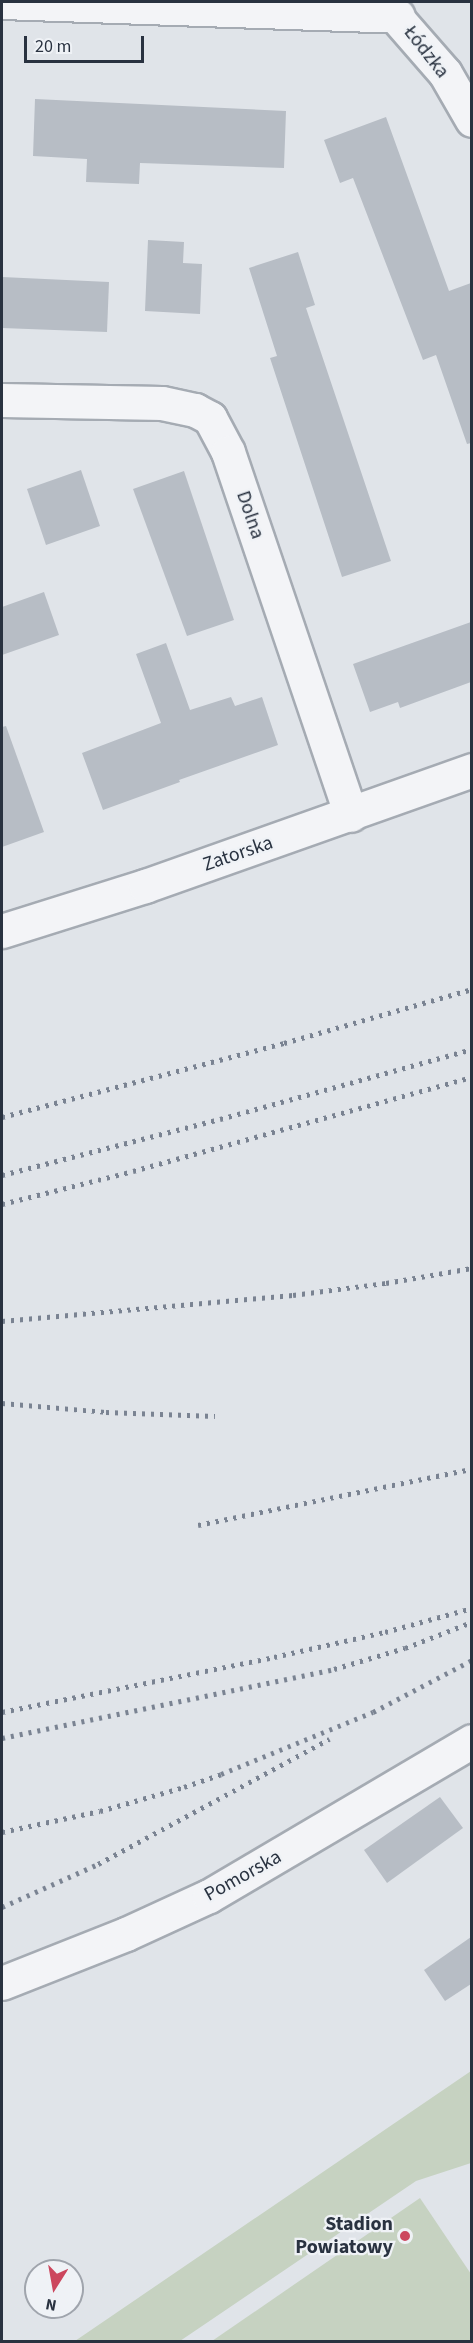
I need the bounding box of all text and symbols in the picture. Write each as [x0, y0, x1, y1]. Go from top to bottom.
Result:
street label: Łódzka [398, 21, 454, 83]
scale bar [27, 24, 147, 62]
text: 20 m [35, 34, 71, 59]
street label: Dolna [231, 488, 269, 542]
street label: Zatorska [200, 831, 276, 877]
street label: Pomorska [200, 1845, 286, 1907]
place label: Stadion Powiatowy [295, 2212, 393, 2259]
marker: Stadion Powiatowy [398, 2229, 412, 2243]
north arrow [24, 2259, 84, 2319]
text: N [44, 2293, 58, 2317]

